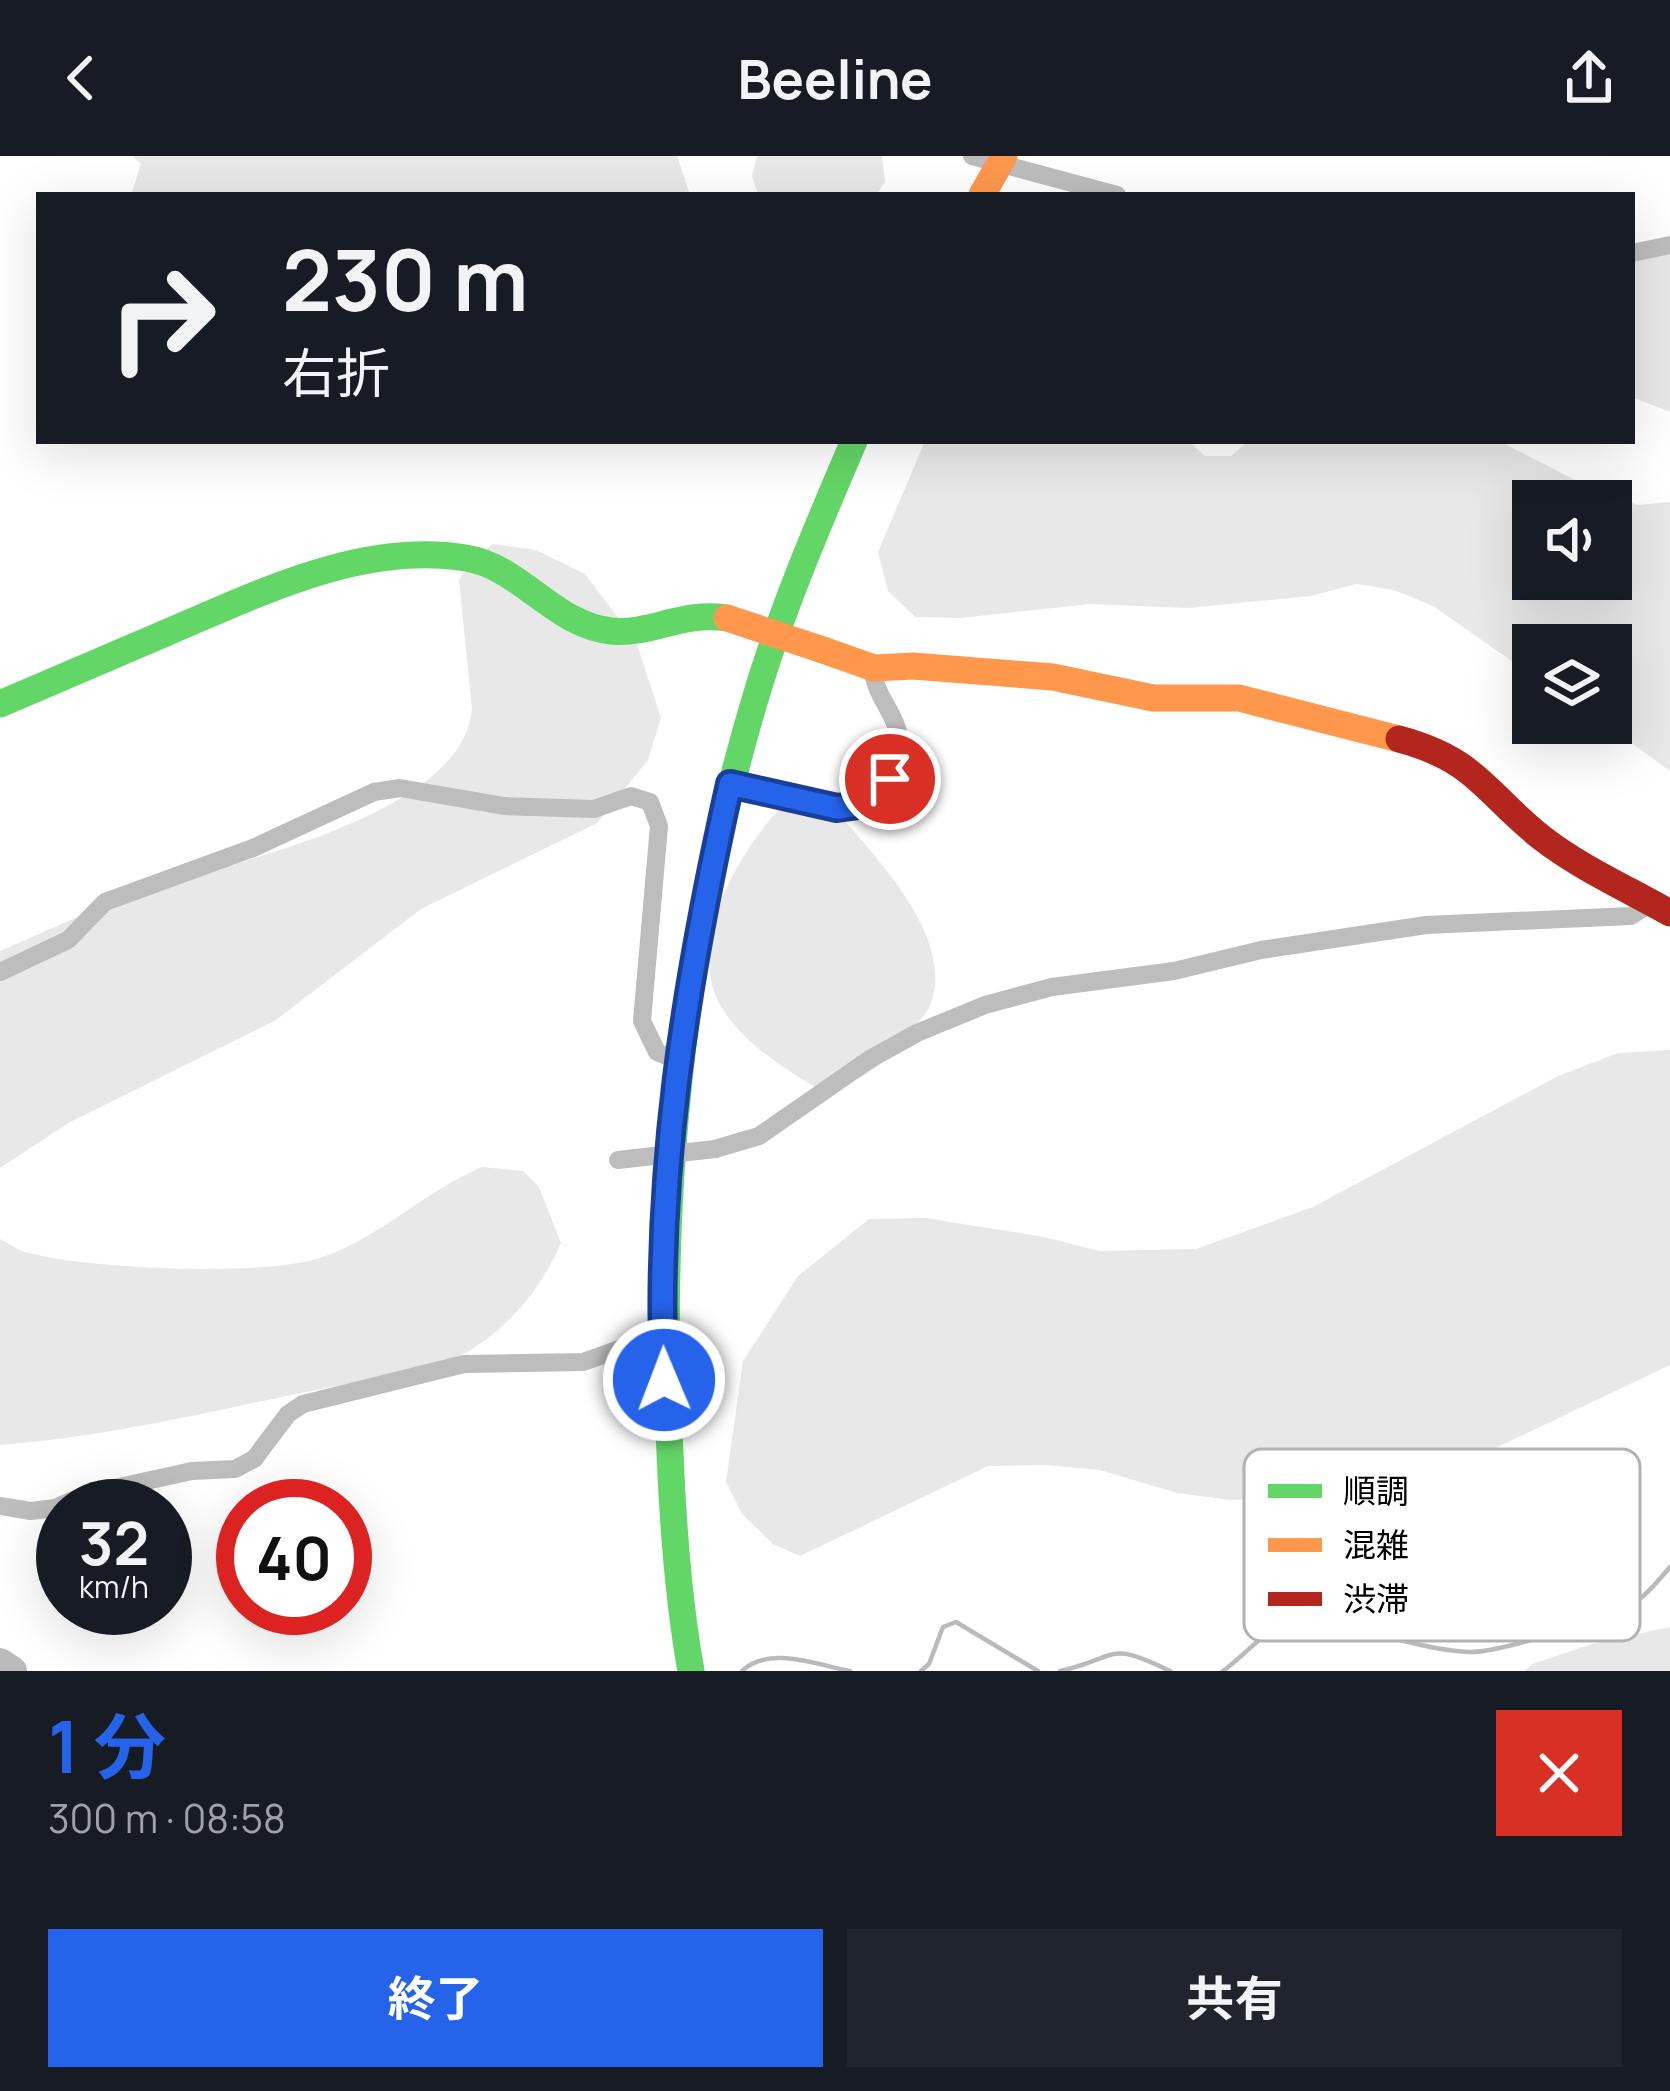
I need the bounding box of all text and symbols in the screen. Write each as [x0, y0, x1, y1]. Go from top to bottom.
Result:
text: Beeline [737, 41, 933, 115]
icon: back [48, 45, 114, 111]
icon: share [1556, 45, 1622, 111]
text: 230 m [282, 221, 528, 336]
icon: right [84, 240, 240, 396]
text: 右折 [282, 335, 390, 409]
map controls [1512, 480, 1632, 744]
button: sound [1512, 480, 1632, 600]
button: layers [1512, 624, 1632, 744]
pin [839, 728, 941, 830]
icon: arrive [857, 746, 923, 812]
position arrow [601, 1317, 727, 1443]
legend [1244, 1449, 1640, 1641]
text: 順調 [1343, 1468, 1409, 1513]
speed limit sign: 40 [216, 1479, 372, 1635]
text: 32 [79, 1501, 149, 1583]
text: 混雑 [1343, 1522, 1409, 1567]
text: km/h [79, 1566, 149, 1607]
text: 渋滞 [1343, 1576, 1409, 1621]
text: 1 分 [48, 1696, 166, 1795]
button: close [1496, 1710, 1622, 1836]
text: 300 m · 08:58 [48, 1791, 286, 1845]
button: 終了 [48, 1929, 823, 2067]
button: 共有 [847, 1929, 1622, 2067]

